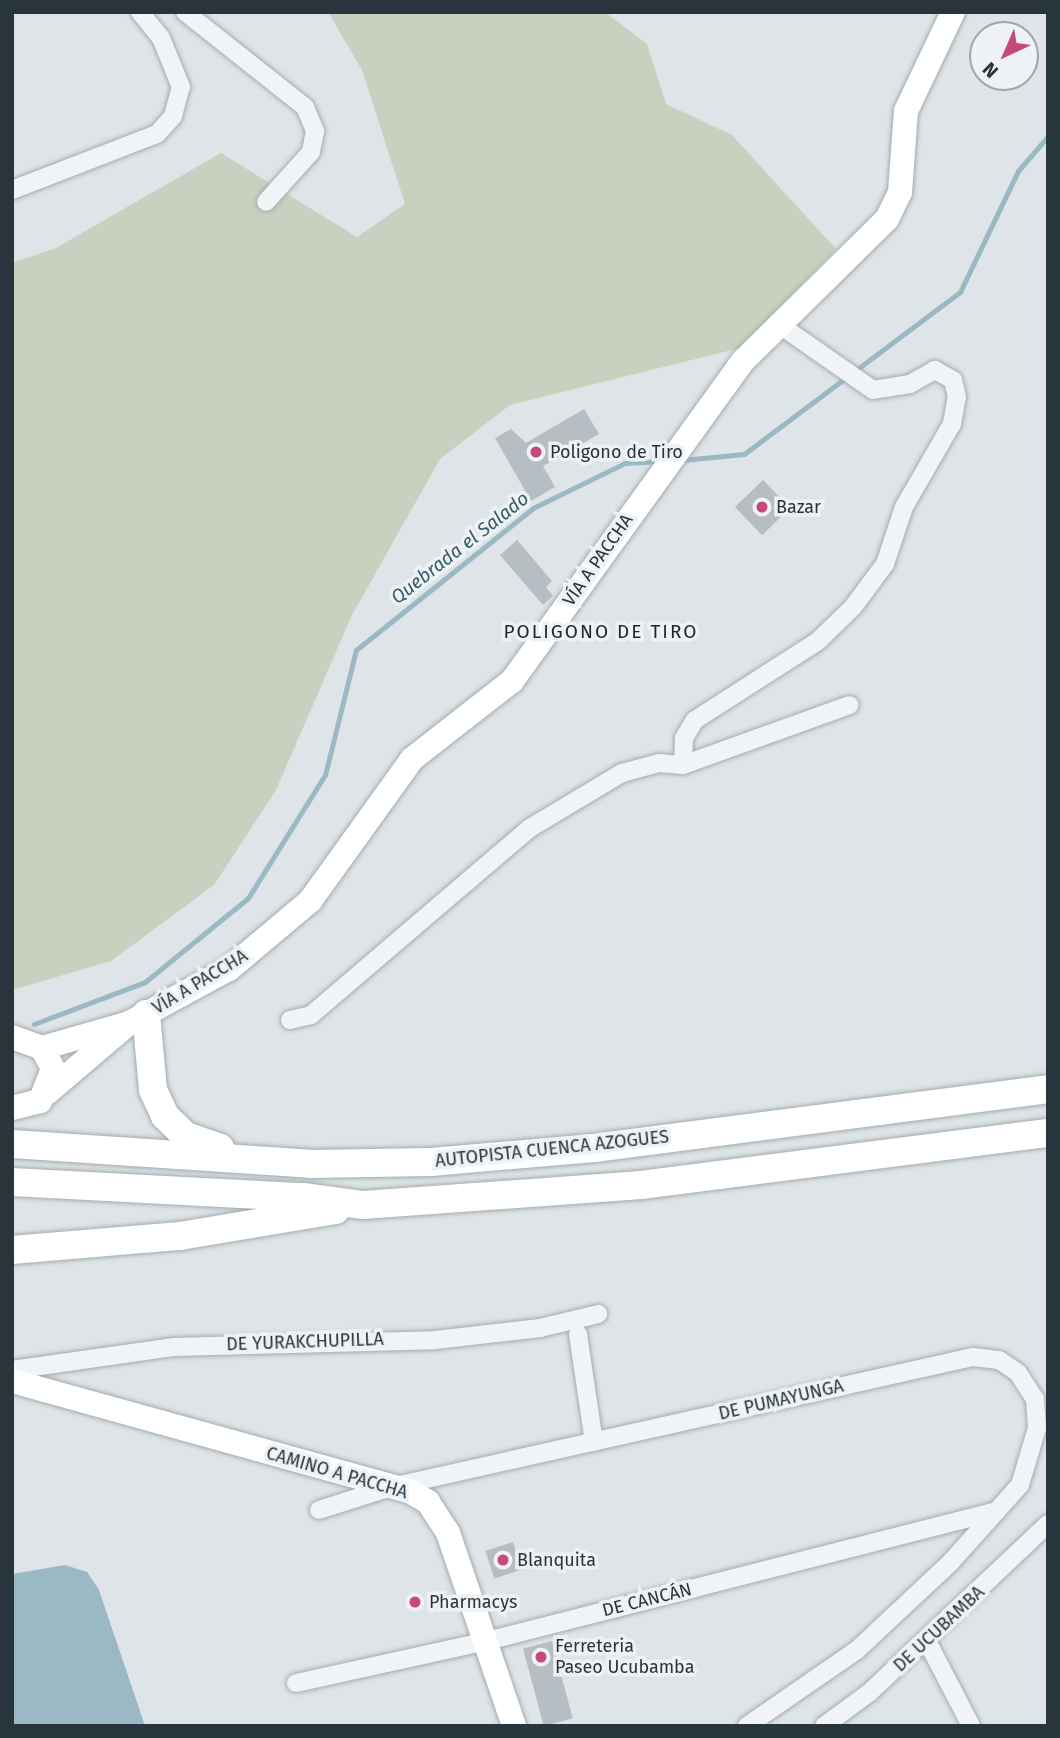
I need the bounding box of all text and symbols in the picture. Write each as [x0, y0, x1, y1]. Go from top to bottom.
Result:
north arrow [969, 21, 1039, 91]
text: N [978, 57, 1003, 83]
place label: Poligono de Tiro [550, 441, 683, 463]
marker: Poligono de Tiro [528, 444, 544, 460]
water label: Quebrada el Salado [387, 487, 533, 609]
place label: Bazar [776, 496, 821, 518]
marker: Bazar [754, 499, 770, 515]
street label: VÍA A PACCHA [558, 510, 638, 610]
district label: POLIGONO DE TIRO [506, 621, 696, 643]
street label: VÍA A PACCHA [148, 945, 252, 1019]
street label: AUTOPISTA CUENCA AZOGUES [434, 1126, 670, 1172]
street label: DE YURAKCHUPILLA [226, 1328, 384, 1356]
street label: DE PUMAYUNGA [716, 1375, 846, 1425]
street label: CAMINO A PACCHA [264, 1442, 410, 1504]
place label: Blanquita [517, 1549, 596, 1571]
marker: Blanquita [495, 1552, 511, 1568]
street label: DE CANCÁN [600, 1578, 694, 1622]
street label: DE UCUBAMBA [889, 1582, 989, 1676]
place label: Pharmacys [429, 1591, 517, 1613]
marker: Pharmacys [407, 1594, 423, 1610]
place label: Ferreteria Paseo Ucubamba [555, 1636, 694, 1678]
marker: Ferreteria Paseo Ucubamba [533, 1649, 549, 1665]

